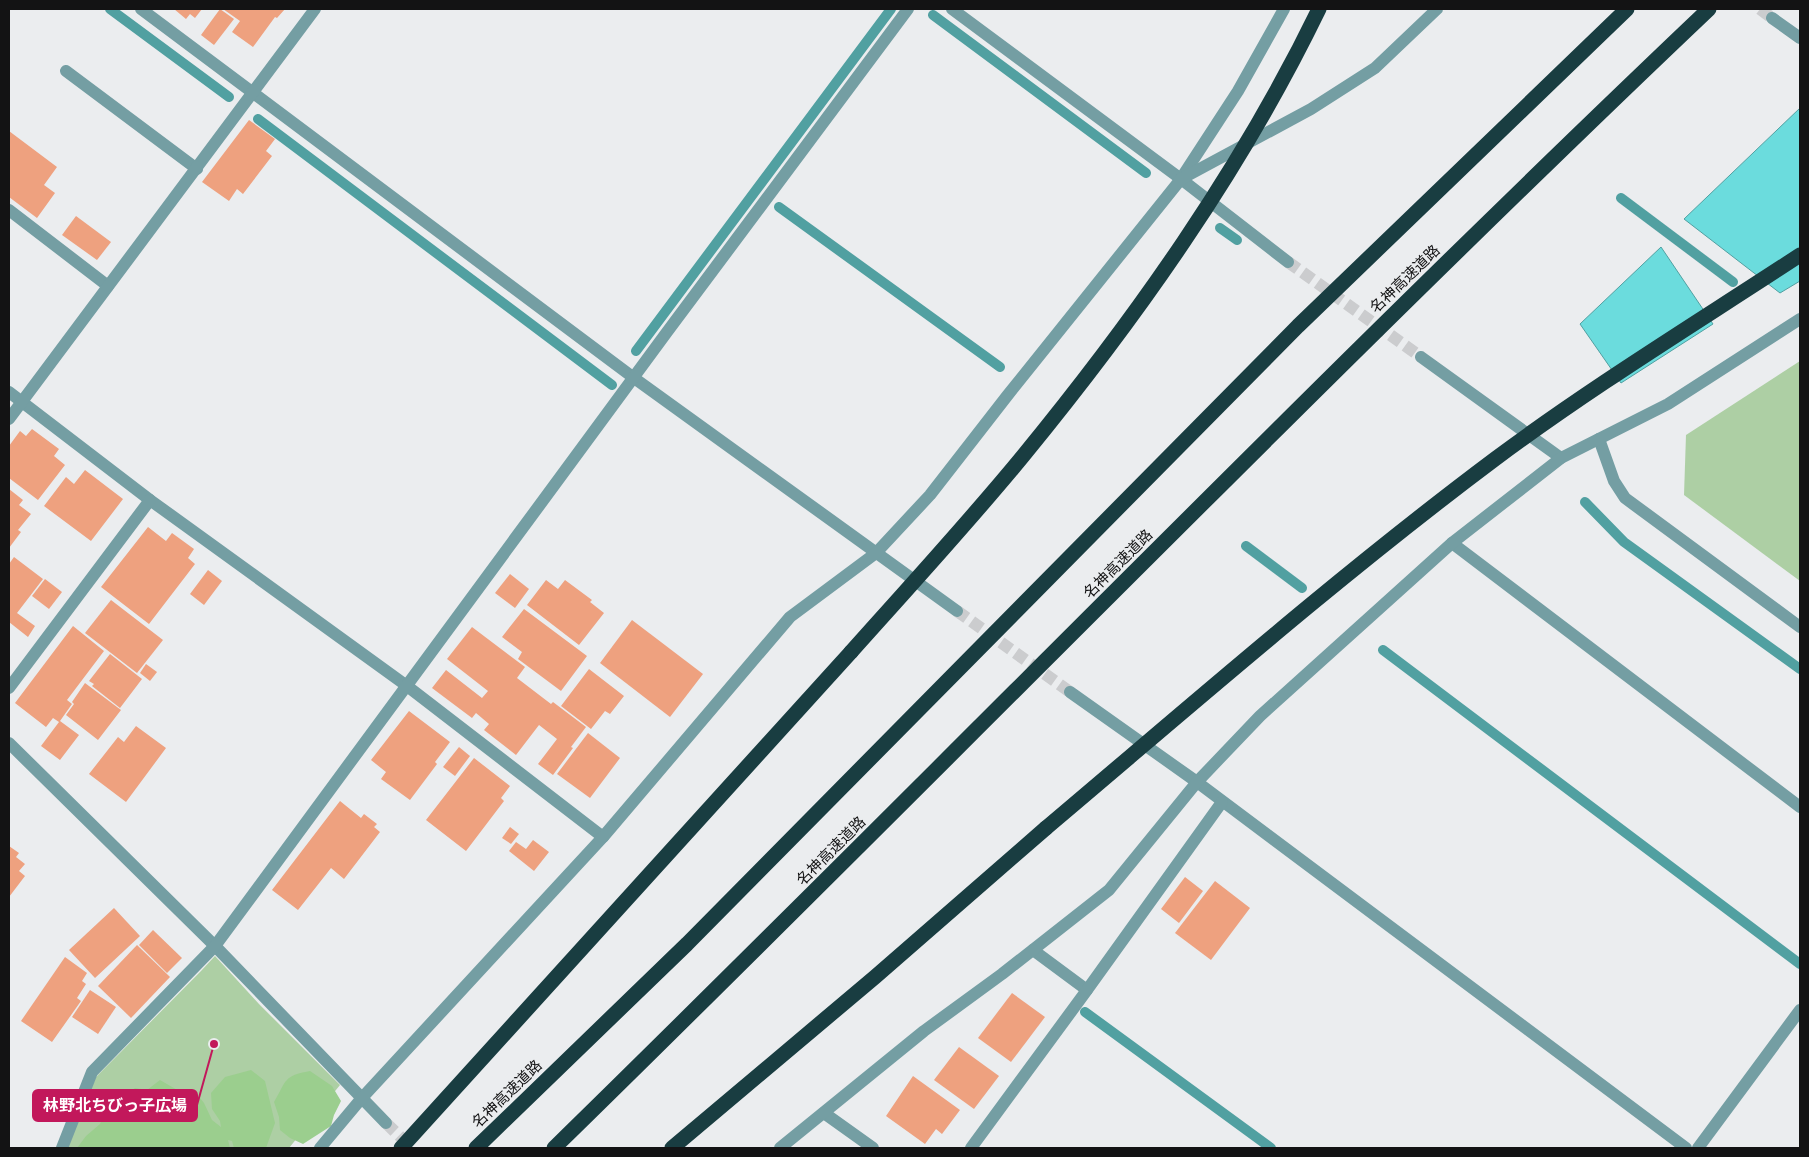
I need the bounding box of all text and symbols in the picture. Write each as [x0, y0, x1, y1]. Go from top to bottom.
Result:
street label: 名神高速道路 [1366, 241, 1444, 317]
street label: 名神高速道路 [1080, 526, 1156, 602]
street label: 名神高速道路 [793, 813, 869, 889]
street label: 名神高速道路 [468, 1056, 546, 1132]
callout: 林野北ちびっ子広場 [33, 1090, 197, 1121]
text: 林野北ちびっ子広場 [43, 1096, 187, 1115]

